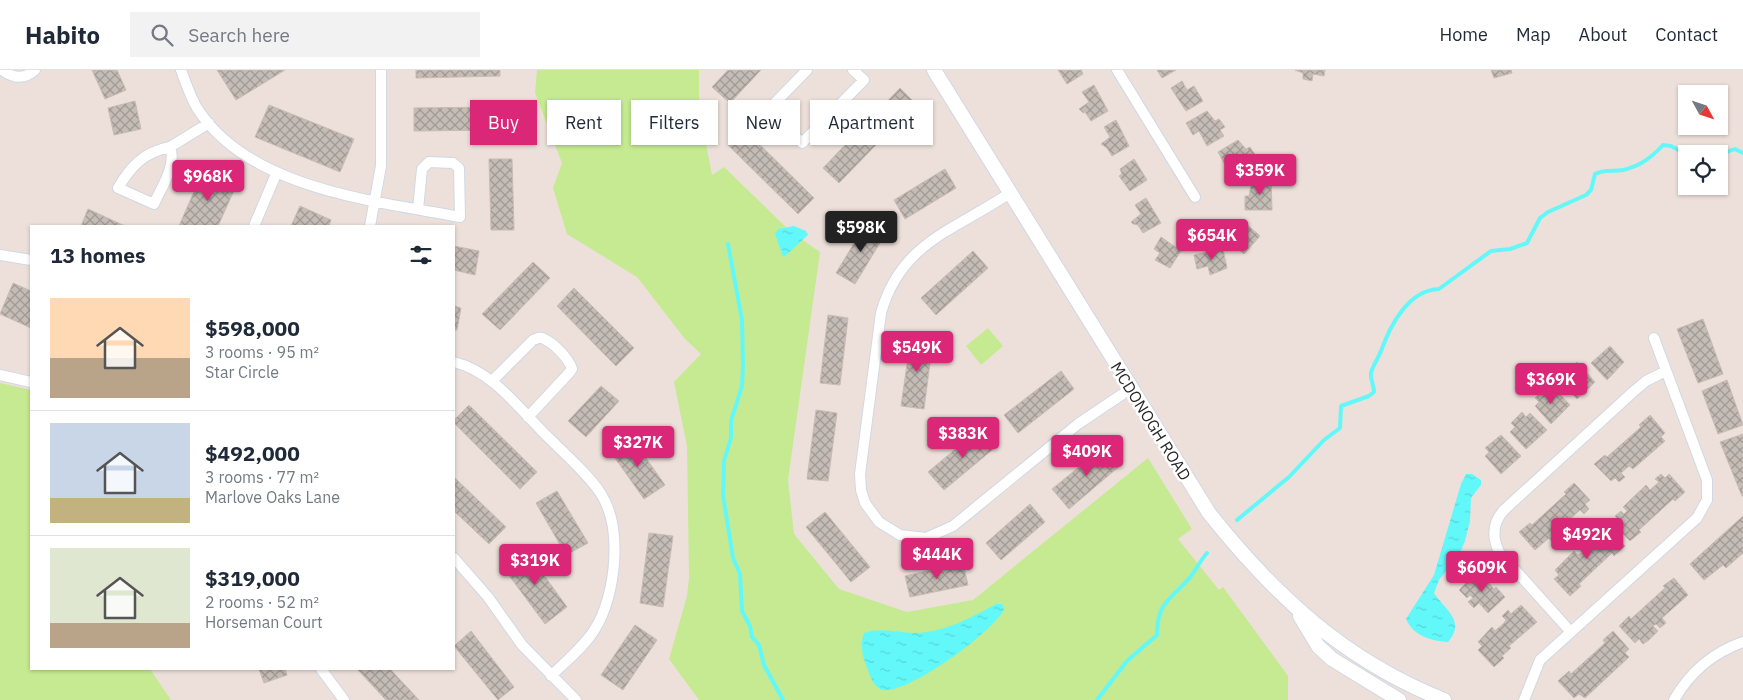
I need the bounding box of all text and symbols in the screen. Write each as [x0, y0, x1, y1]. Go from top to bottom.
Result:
search box [130, 12, 480, 57]
text: Habito [25, 19, 100, 51]
icon: search [148, 21, 176, 49]
text: Search here [188, 23, 290, 47]
text: Home [1440, 23, 1488, 46]
text: Map [1516, 23, 1551, 46]
text: About [1579, 23, 1627, 46]
text: Contact [1655, 23, 1718, 46]
north arrow [1678, 85, 1728, 135]
map controls [1678, 85, 1728, 195]
chip: Buy [470, 100, 537, 145]
chip: Rent [547, 100, 621, 145]
chip: Filters [631, 100, 718, 145]
chip: New [728, 100, 800, 145]
chip: Apartment [810, 100, 933, 145]
button: locate [1678, 145, 1728, 195]
pin: $359K [1225, 154, 1295, 196]
pin: $968K [173, 160, 243, 202]
text: $359K [1235, 160, 1285, 180]
text: $968K [183, 166, 233, 186]
pin: $598K [826, 210, 896, 253]
text: $598K [836, 217, 886, 237]
pin: $654K [1177, 218, 1247, 261]
text: $654K [1187, 225, 1237, 245]
text: 13 homes [50, 241, 146, 269]
icon: filters [407, 241, 435, 269]
text: $598,000 [205, 314, 300, 342]
icon: home [90, 318, 150, 378]
pin: $549K [882, 330, 952, 373]
text: $549K [892, 337, 942, 357]
text: 3 rooms · 95 m² [205, 342, 319, 362]
street label: MCDONOGH ROAD [1106, 358, 1196, 484]
text: Star Circle [205, 362, 279, 382]
pin: $369K [1516, 362, 1586, 405]
text: $369K [1526, 369, 1576, 389]
pin: $383K [928, 416, 998, 459]
text: $383K [938, 423, 988, 443]
pin: $327K [603, 426, 673, 468]
text: $327K [613, 432, 663, 452]
pin: $409K [1052, 434, 1122, 477]
text: $492,000 [205, 439, 300, 467]
text: $409K [1062, 441, 1112, 461]
icon: home [90, 443, 150, 503]
text: 3 rooms · 77 m² [205, 467, 319, 487]
text: Marlove Oaks Lane [205, 487, 340, 507]
pin: $492K [1552, 518, 1622, 560]
text: $492K [1562, 524, 1612, 544]
pin: $444K [902, 538, 972, 580]
pin: $319K [500, 544, 570, 586]
text: $444K [912, 544, 962, 564]
text: $319K [510, 550, 560, 570]
pin: $609K [1447, 550, 1517, 593]
text: $609K [1457, 557, 1507, 577]
text: $319,000 [205, 564, 300, 592]
icon: home [90, 568, 150, 628]
text: 2 rooms · 52 m² [205, 592, 319, 612]
text: Horseman Court [205, 612, 323, 632]

